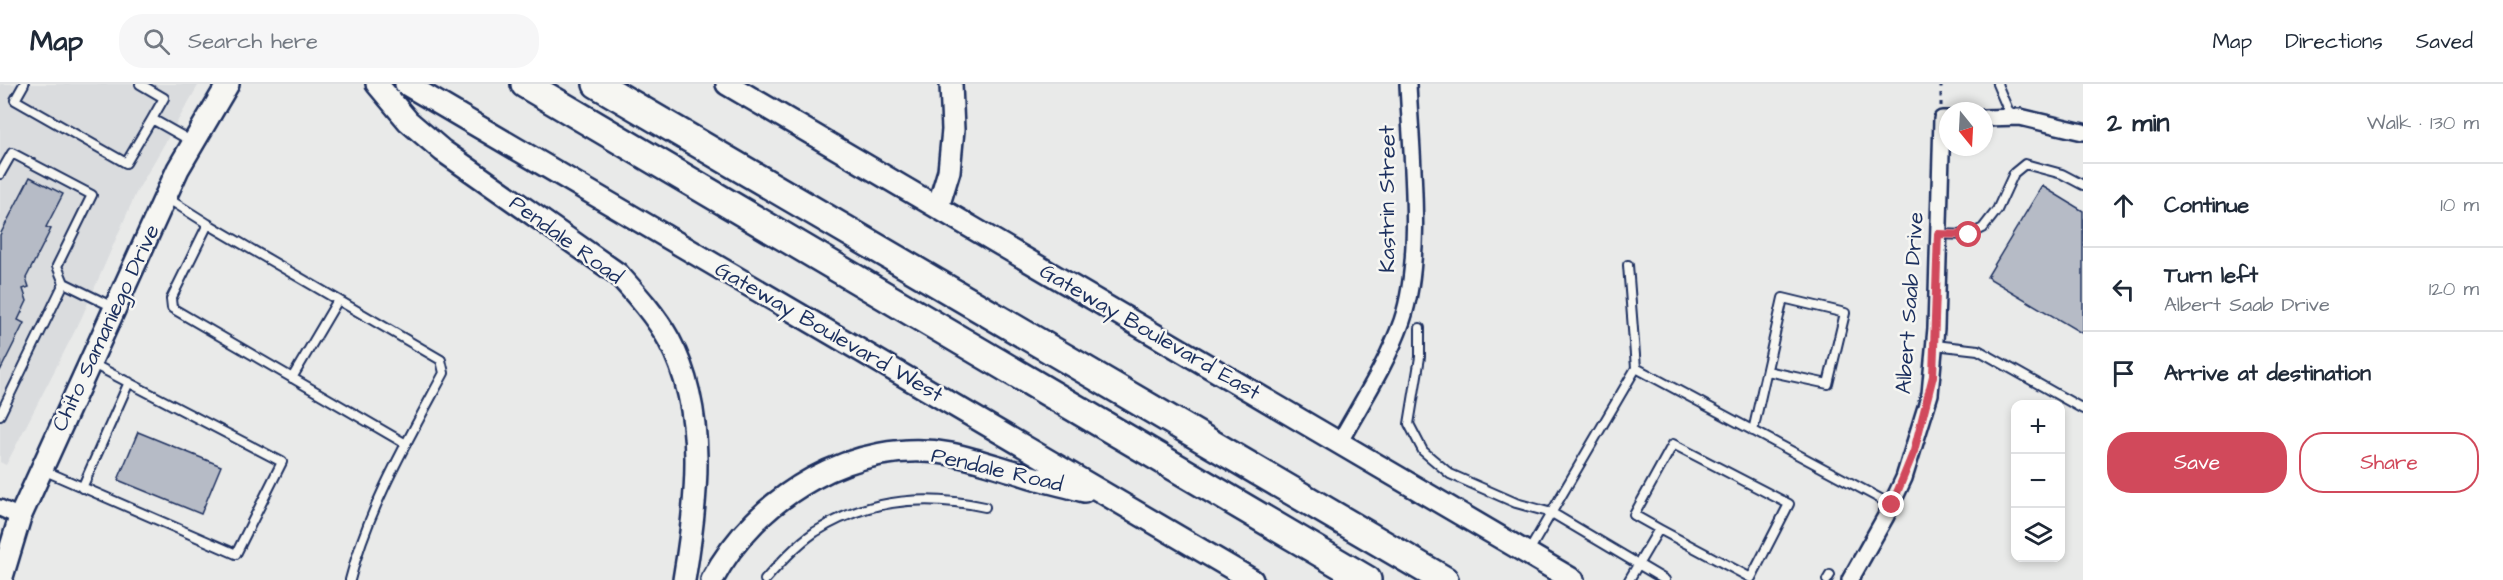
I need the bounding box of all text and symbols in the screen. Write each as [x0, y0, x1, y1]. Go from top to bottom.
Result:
search box [119, 14, 539, 68]
text: Map [30, 22, 83, 61]
icon: search [140, 25, 173, 58]
text: Search here [188, 26, 318, 57]
text: Map [2212, 27, 2252, 56]
text: Directions [2285, 27, 2383, 56]
text: Saved [2416, 27, 2473, 56]
north arrow [1939, 102, 1993, 156]
text: 2 min [2107, 105, 2169, 141]
text: Walk · 130 m [2367, 109, 2479, 137]
street label: Kastrin Street [1372, 125, 1403, 273]
street label: Pendale Road [503, 188, 629, 292]
icon: ahead [2107, 189, 2140, 222]
text: Continue [2164, 190, 2249, 221]
text: 10 m [2440, 191, 2479, 219]
street label: Albert Saab Drive [1888, 211, 1932, 395]
street label: Chito Samaniego Drive [44, 219, 169, 437]
route start [1955, 221, 1981, 247]
street label: Gateway Boulevard West [709, 254, 949, 411]
street label: Gateway Boulevard East [1033, 256, 1266, 409]
text: Turn left [2164, 260, 2258, 291]
icon: left [2107, 273, 2140, 306]
text: 120 m [2429, 275, 2479, 303]
text: Albert Saab Drive [2164, 291, 2330, 319]
icon: arrive [2107, 357, 2140, 390]
text: Arrive at destination [2164, 358, 2371, 389]
map controls [2011, 400, 2065, 562]
button: + [2011, 400, 2065, 454]
button: Save [2107, 432, 2287, 493]
button: Share [2299, 432, 2479, 493]
street label: Pendale Road [928, 440, 1066, 500]
button: − [2011, 454, 2065, 508]
route end [1878, 491, 1904, 517]
button: layers [2011, 508, 2065, 562]

